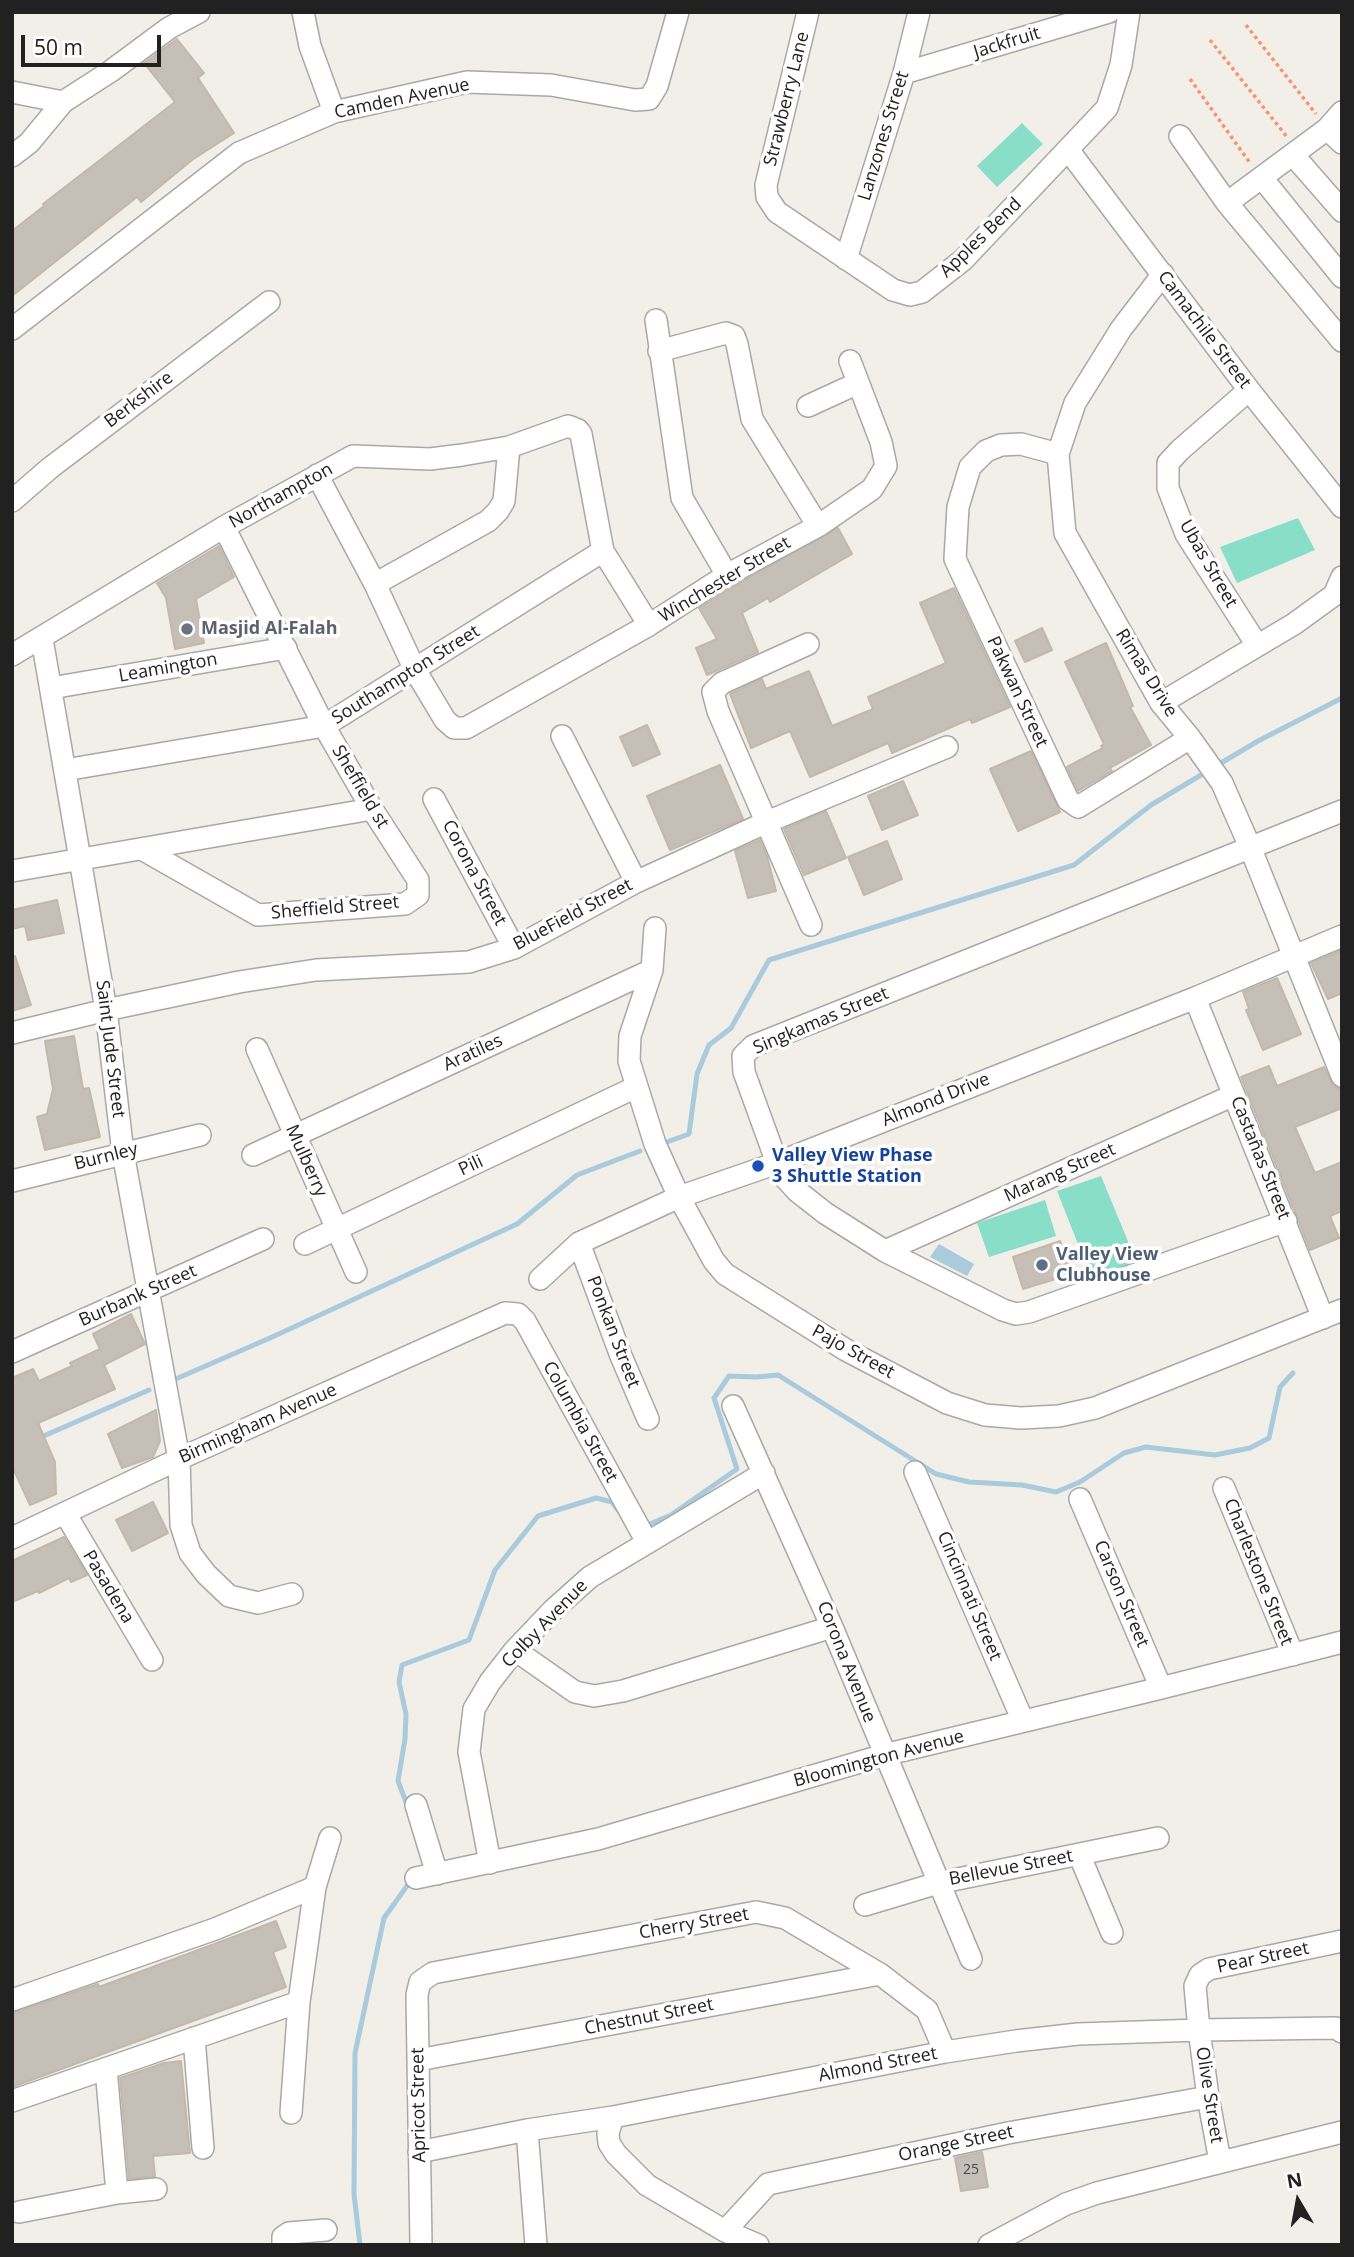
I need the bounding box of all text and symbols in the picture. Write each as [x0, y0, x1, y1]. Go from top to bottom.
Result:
scale bar [24, 21, 164, 65]
street label: Jackfruit [971, 23, 1043, 63]
street label: Strawberry Lane [760, 30, 814, 168]
text: 50 m [34, 33, 83, 61]
street label: Lanzones Street [854, 69, 914, 203]
street label: Camden Avenue [333, 74, 471, 124]
street label: Apples Bend [936, 194, 1026, 282]
street label: Camachile Street [1153, 267, 1255, 393]
street label: Berkshire [100, 367, 178, 433]
street label: Northampton [225, 459, 337, 533]
street label: Ubas Street [1174, 516, 1242, 612]
street label: Winchester Street [655, 532, 795, 628]
place label: Masjid Al-Falah [201, 618, 337, 640]
marker: Masjid Al-Falah [179, 621, 195, 637]
street label: Southampton Street [328, 621, 484, 729]
street label: Rimas Drive [1110, 625, 1182, 721]
street label: Pakwan Street [982, 633, 1052, 751]
street label: Leamington [117, 649, 219, 687]
street label: Sheffield st [327, 742, 393, 832]
street label: Corona Street [437, 817, 511, 929]
street label: BlueField Street [510, 875, 636, 955]
street label: Sheffield Street [270, 892, 400, 924]
street label: Saint Jude Street [91, 979, 129, 1119]
street label: Singkamas Street [750, 983, 892, 1059]
street label: Aratiles [440, 1030, 506, 1076]
street label: Almond Drive [879, 1069, 993, 1131]
street label: Castañas Street [1225, 1093, 1295, 1223]
street label: Mulberry [281, 1122, 331, 1200]
street label: Burnley [72, 1139, 140, 1175]
street label: Marang Street [1001, 1139, 1119, 1207]
place label: Valley View Phase 3 Shuttle Station [772, 1145, 933, 1188]
street label: Pili [455, 1151, 487, 1181]
marker: Valley View Phase 3 Shuttle Station [750, 1158, 766, 1174]
place label: Valley View Clubhouse [1056, 1244, 1158, 1286]
marker: Valley View Clubhouse [1034, 1257, 1050, 1273]
street label: Burbank Street [76, 1260, 200, 1332]
street label: Ponkan Street [582, 1273, 644, 1391]
street label: Pajo Street [808, 1320, 898, 1384]
street label: Columbia Street [538, 1358, 622, 1486]
street label: Birmingham Avenue [176, 1379, 340, 1469]
street label: Charlestone Street [1219, 1495, 1297, 1649]
street label: Cincinnati Street [932, 1528, 1006, 1664]
street label: Carson Street [1089, 1537, 1153, 1651]
street label: Pasadena [78, 1546, 138, 1628]
street label: Colby Avenue [498, 1575, 592, 1673]
street label: Corona Avenue [812, 1598, 880, 1726]
street label: Bloomington Avenue [791, 1726, 967, 1792]
street label: Bellevue Street [947, 1845, 1075, 1891]
street label: Cherry Street [637, 1904, 751, 1944]
street label: Pear Street [1215, 1938, 1311, 1978]
street label: Chestnut Street [583, 1994, 715, 2040]
street label: Almond Street [817, 2043, 939, 2087]
street label: Olive Street [1191, 2045, 1227, 2145]
street label: Apricot Street [407, 2047, 431, 2163]
street label: Orange Street [896, 2121, 1016, 2167]
house number: 25 [963, 2162, 979, 2178]
north arrow [1263, 2166, 1333, 2236]
text: N [1284, 2166, 1304, 2194]

